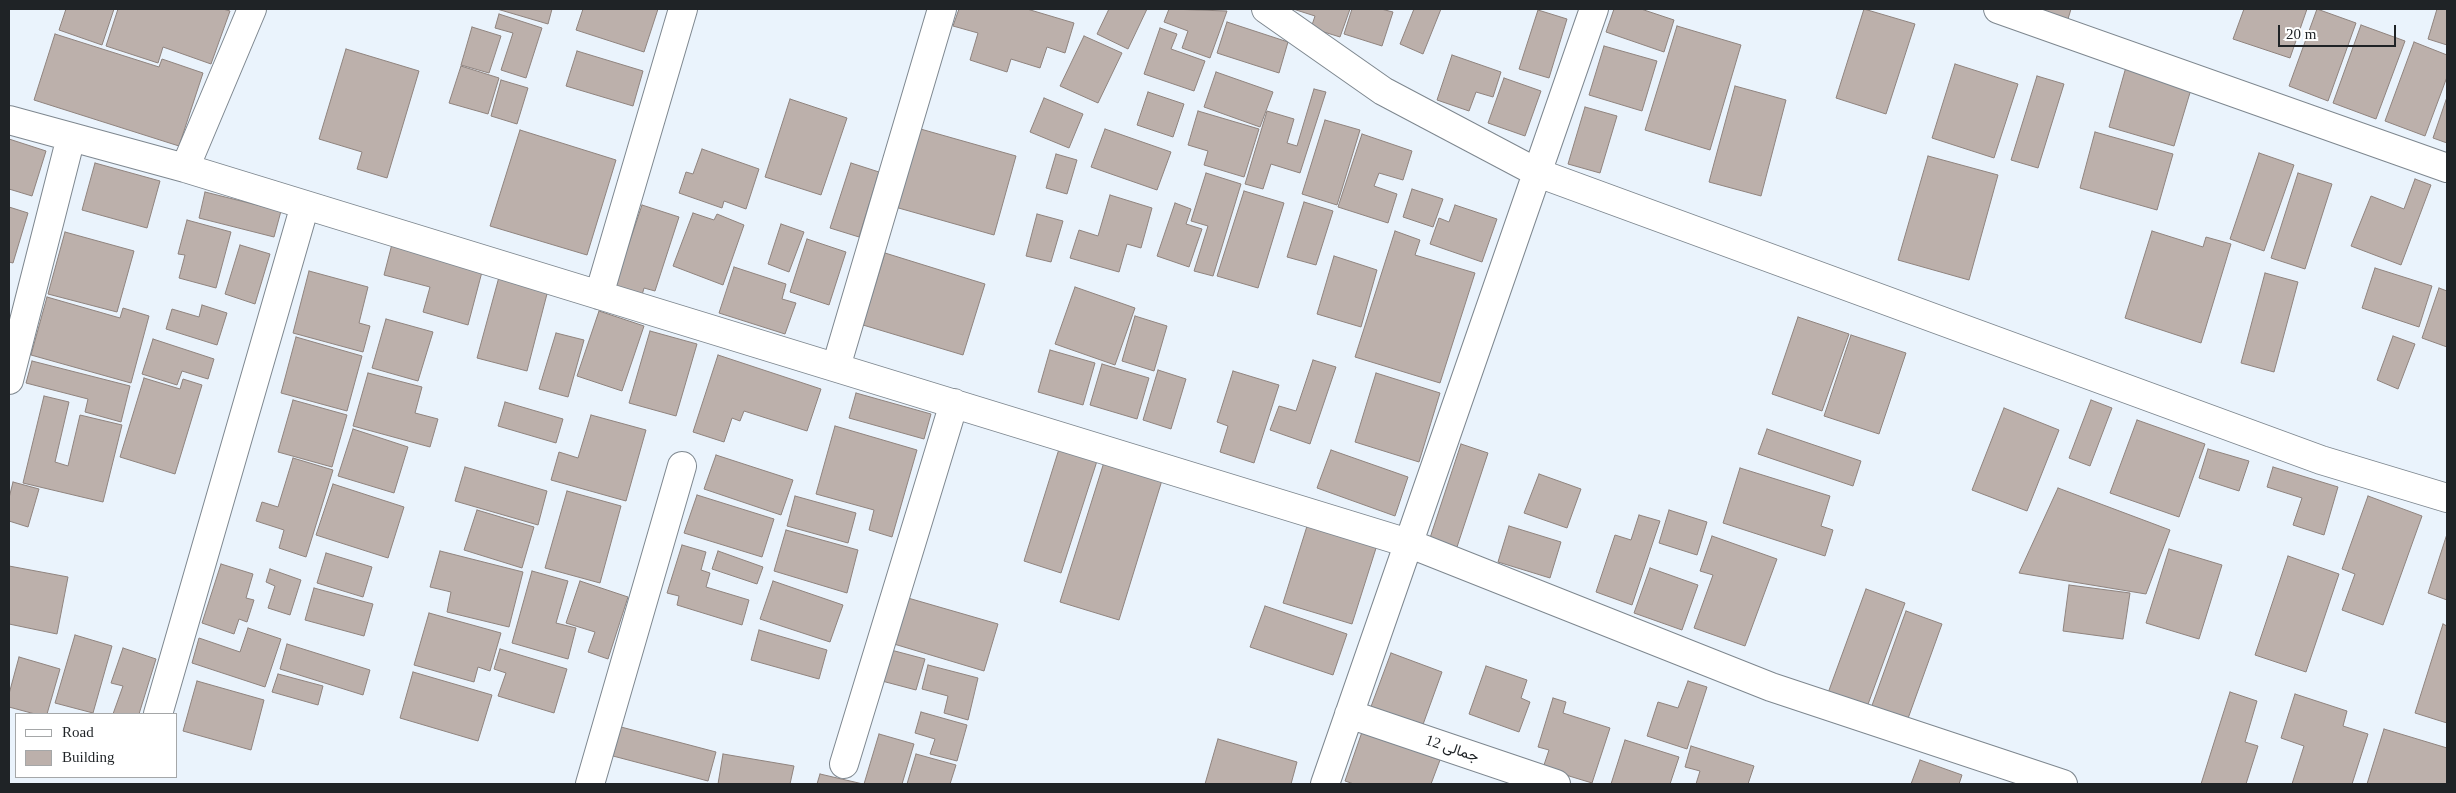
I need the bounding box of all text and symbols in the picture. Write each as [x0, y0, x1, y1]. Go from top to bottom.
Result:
scale bar [2281, 15, 2398, 47]
text: 20 m [2286, 26, 2316, 42]
legend [15, 713, 178, 778]
text: Road [62, 724, 94, 740]
street label: جمالی 12 [1423, 731, 1481, 767]
text: Building [62, 749, 115, 765]

